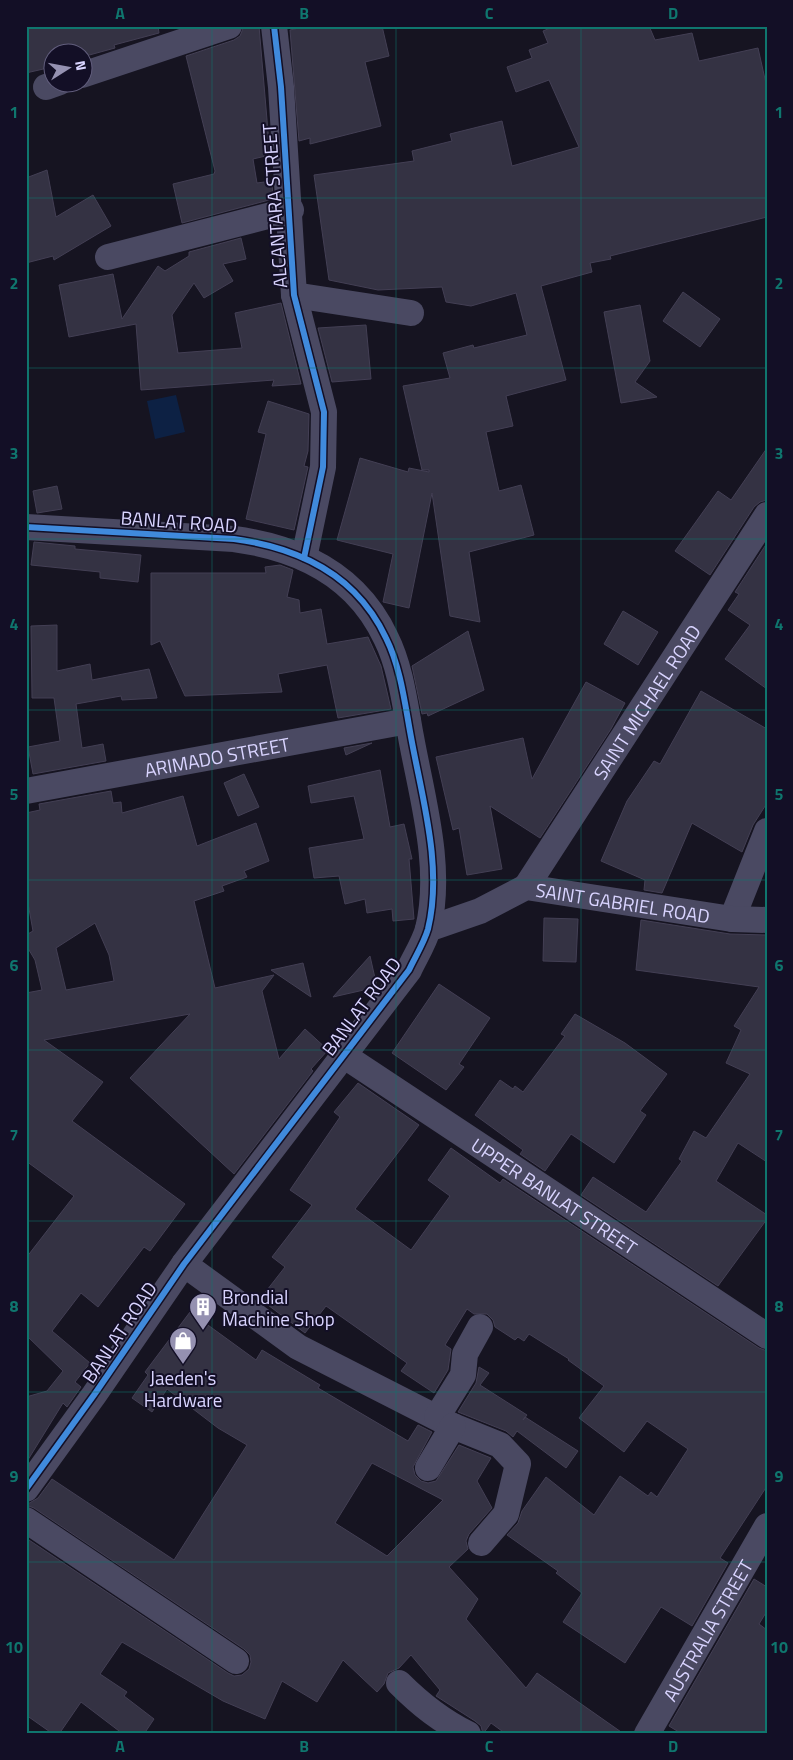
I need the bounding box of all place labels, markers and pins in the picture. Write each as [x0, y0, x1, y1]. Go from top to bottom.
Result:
place label: Brondial Machine Shop [222, 1282, 335, 1333]
building icon: Brondial Machine Shop [188, 1292, 218, 1331]
shop icon: Jaeden's Hardware [168, 1326, 198, 1365]
place label: Jaeden's Hardware [144, 1363, 222, 1414]

